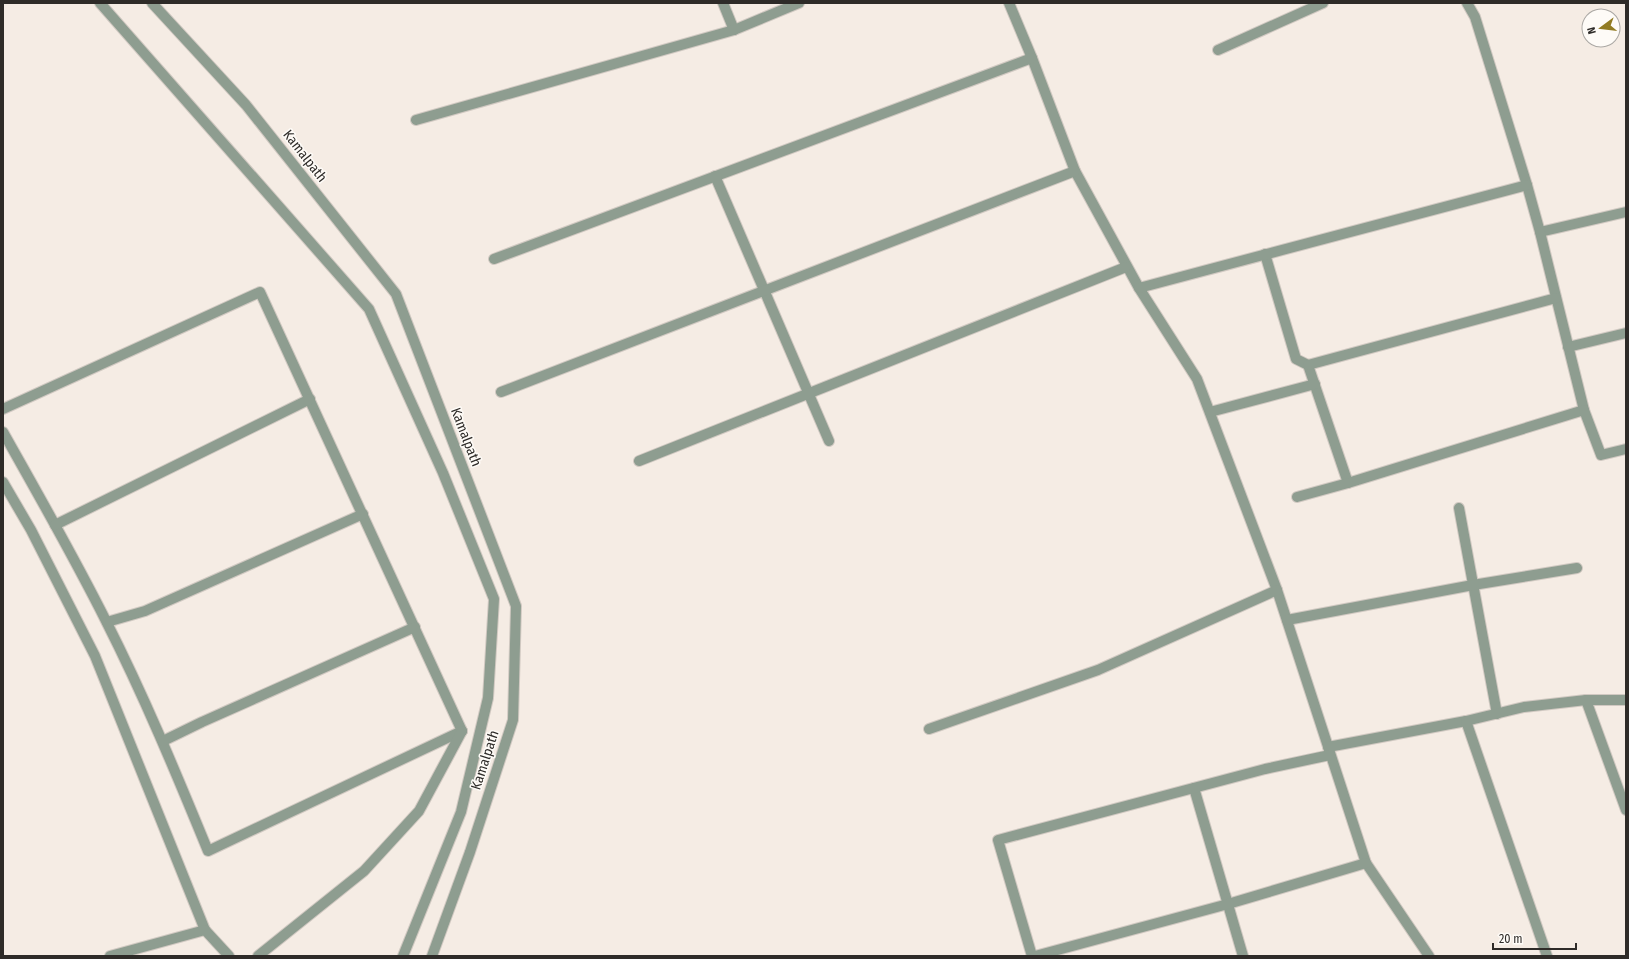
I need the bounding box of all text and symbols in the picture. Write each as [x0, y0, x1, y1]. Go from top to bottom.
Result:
north arrow [1581, 8, 1621, 48]
text: N [1585, 26, 1599, 35]
street label: Kamalpath [279, 127, 331, 185]
street label: Kamalpath [447, 405, 485, 469]
street label: Kamalpath [467, 728, 503, 792]
scale bar [1493, 925, 1576, 951]
text: 20 m [1499, 932, 1523, 946]

